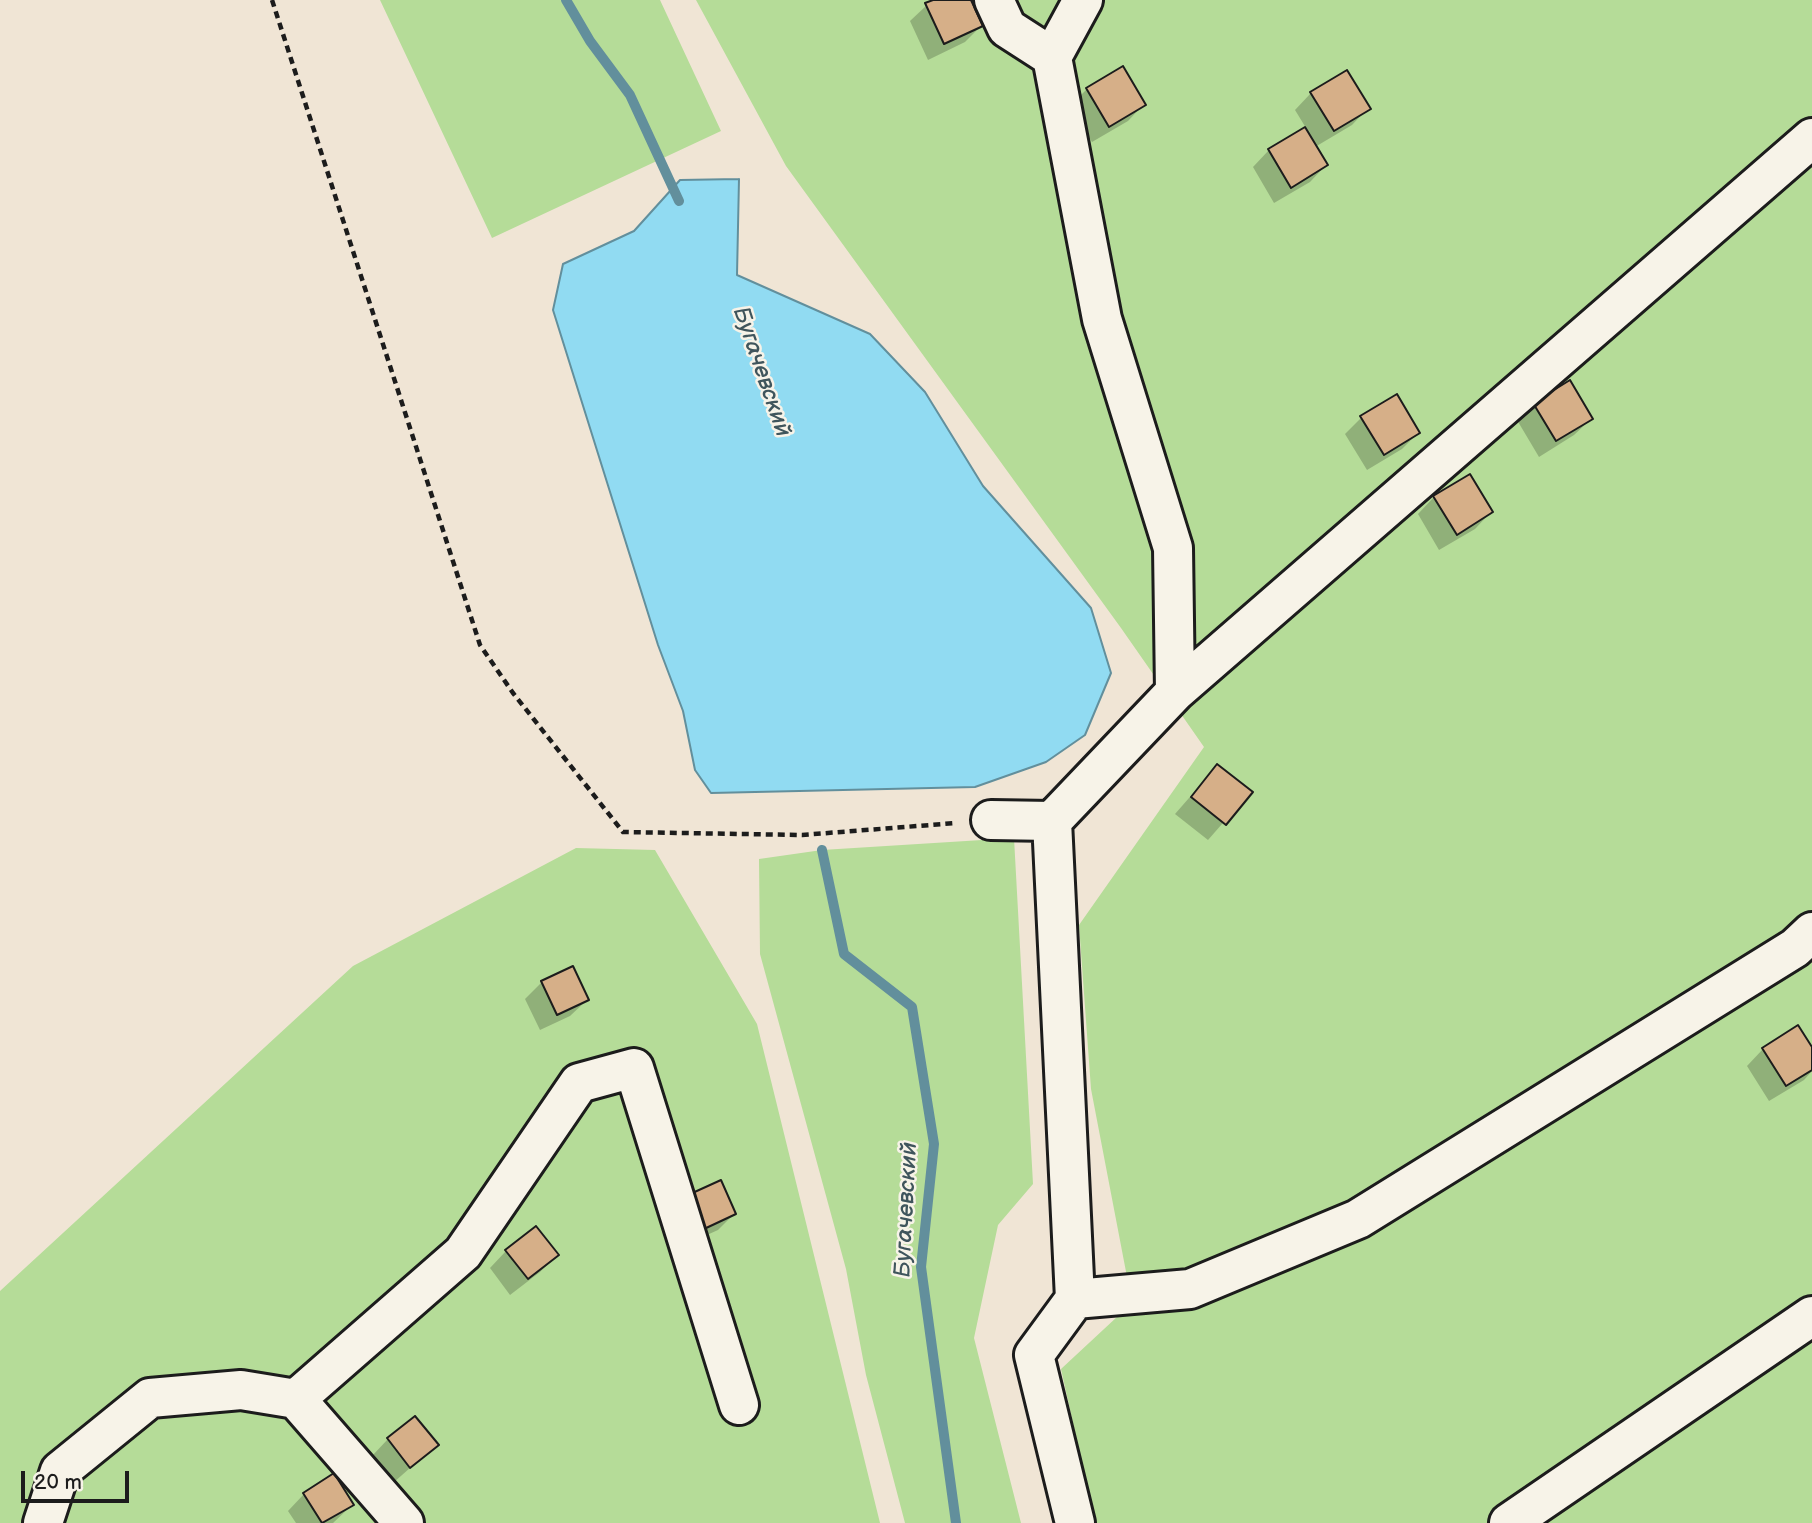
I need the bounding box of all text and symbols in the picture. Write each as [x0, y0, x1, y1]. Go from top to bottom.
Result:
water label: Бугачевский [726, 303, 796, 441]
water label: Бугачевский [890, 1142, 924, 1278]
scale bar [24, 1456, 133, 1500]
text: 20 m [34, 1470, 82, 1495]

